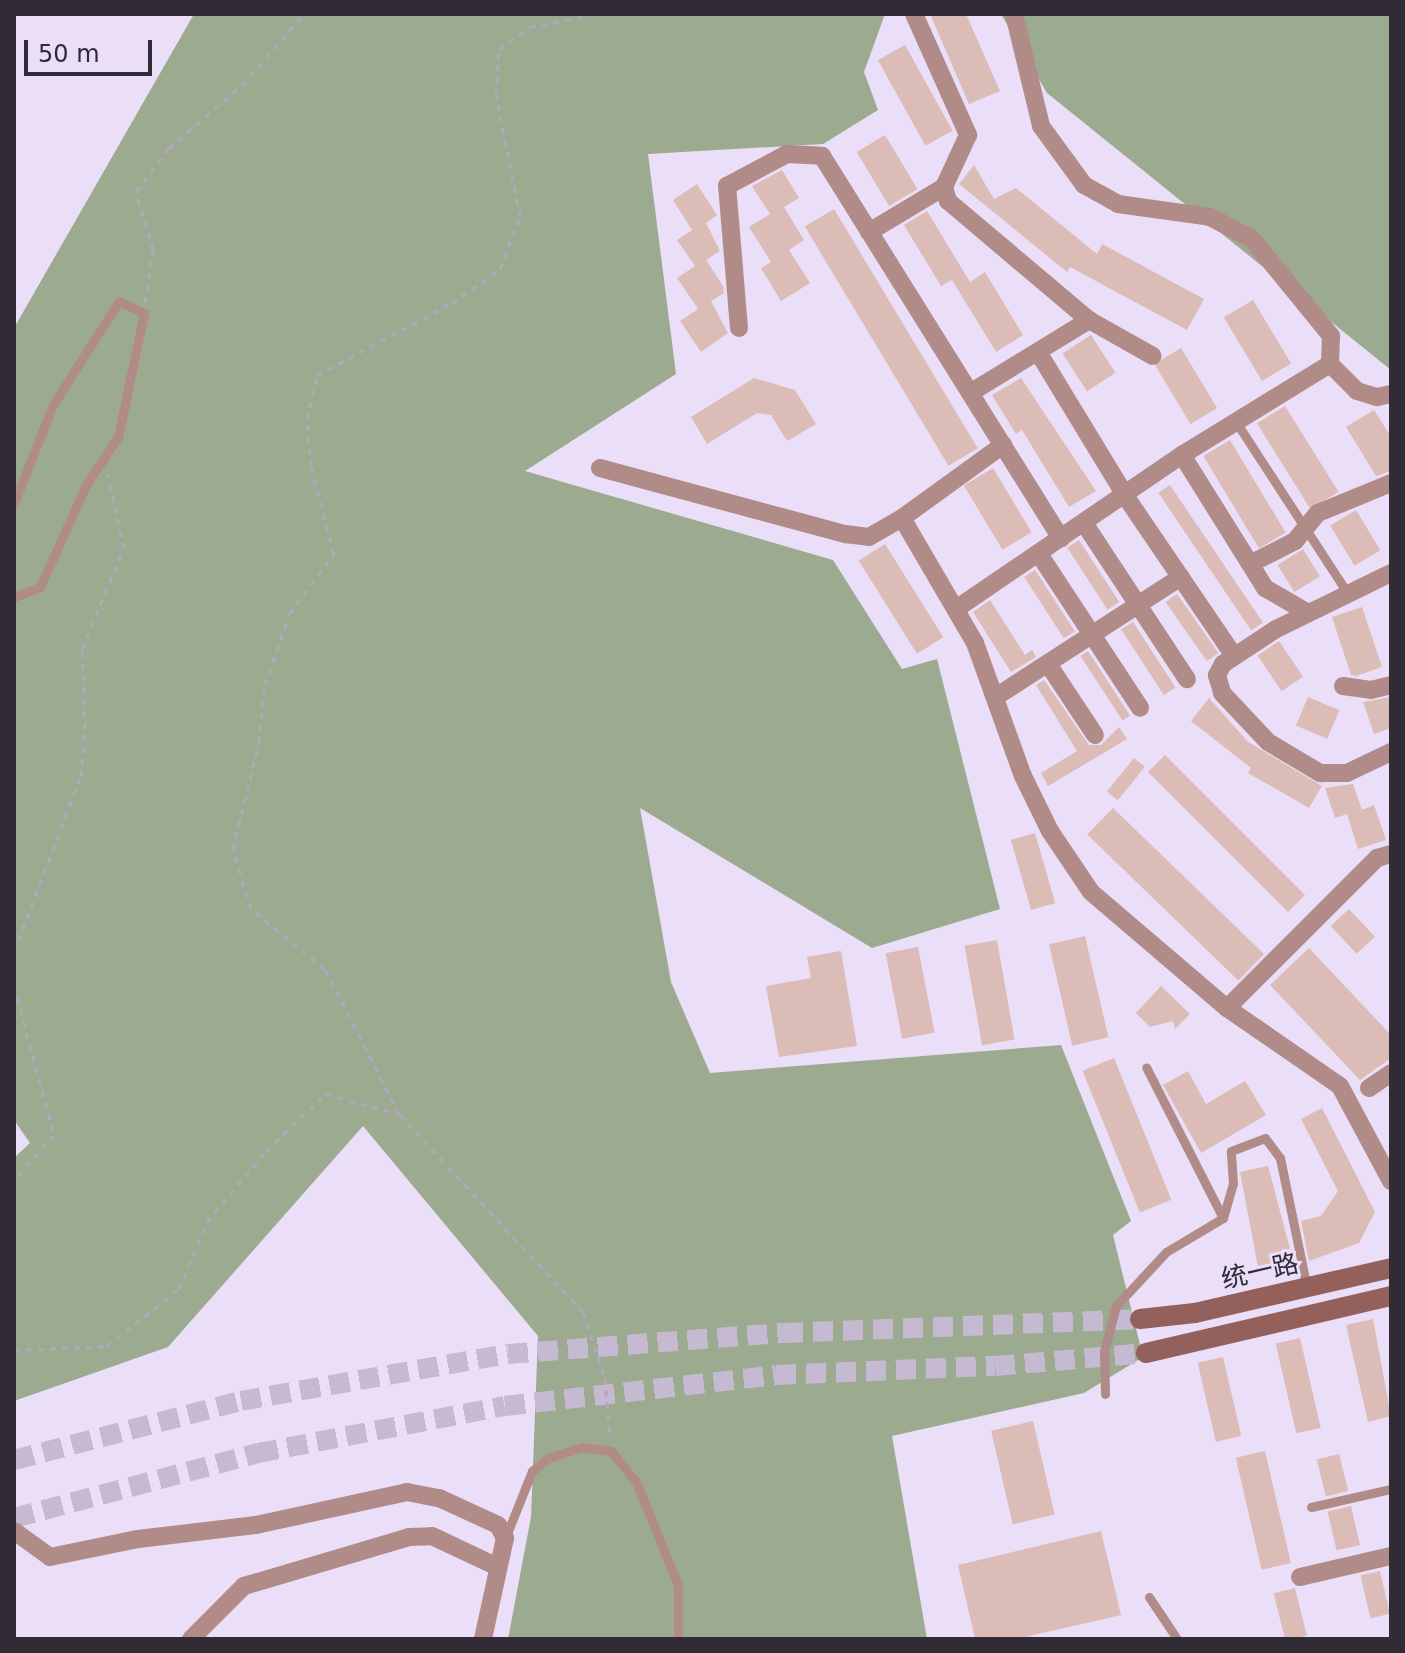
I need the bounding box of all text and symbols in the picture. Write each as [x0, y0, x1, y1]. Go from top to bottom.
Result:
scale bar [28, 24, 156, 74]
text: 50 m [38, 40, 100, 68]
street label: 统一路 [1218, 1248, 1302, 1296]

